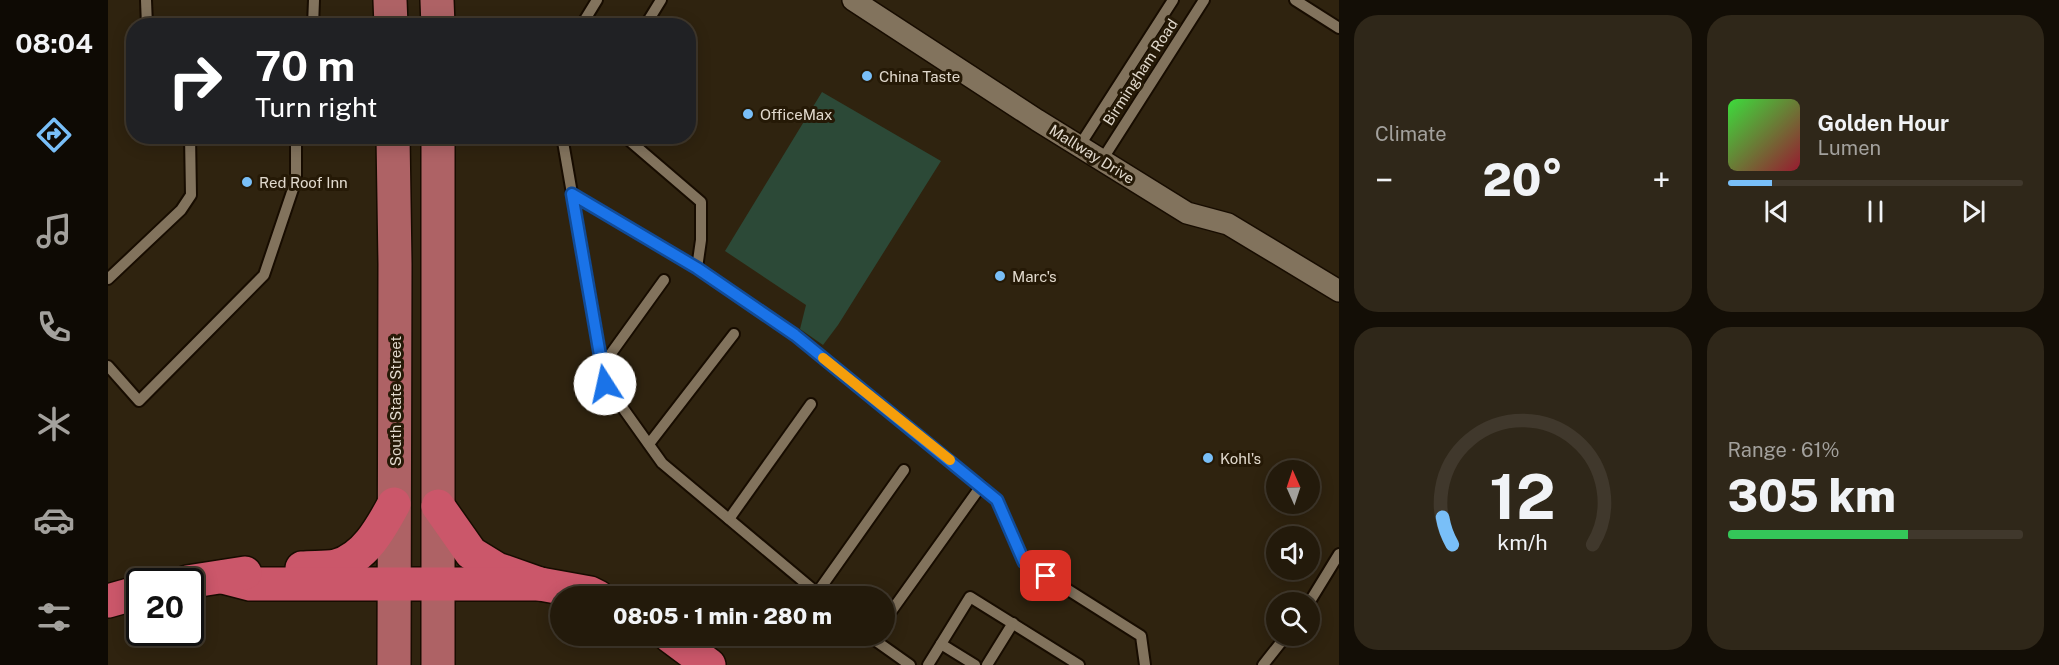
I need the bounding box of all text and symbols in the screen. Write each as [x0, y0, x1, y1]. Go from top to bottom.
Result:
street label: Birmingham Road [1099, 16, 1181, 128]
text: 08:04 [15, 27, 93, 59]
text: 70 m [255, 41, 355, 90]
icon: right [156, 42, 234, 120]
place label: China Taste [879, 68, 960, 85]
marker: China Taste [860, 69, 874, 83]
text: Turn right [255, 91, 378, 123]
place label: OfficeMax [760, 106, 832, 123]
marker: OfficeMax [741, 107, 755, 121]
text: Golden Hour [1818, 110, 1949, 136]
icon: directions [33, 114, 75, 156]
street label: Mallway Drive [1046, 121, 1138, 187]
text: Climate [1375, 122, 1447, 146]
text: Lumen [1818, 136, 1881, 160]
text: 20° [1482, 153, 1563, 206]
text: − [1375, 161, 1393, 199]
text: + [1652, 161, 1670, 199]
place label: Red Roof Inn [259, 174, 348, 191]
marker: Red Roof Inn [240, 175, 254, 189]
icon: previous [1760, 195, 1793, 228]
icon: pause [1859, 195, 1892, 228]
icon: next [1957, 195, 1990, 228]
icon: music [33, 210, 75, 252]
place label: Marc's [1012, 268, 1057, 285]
marker: Marc's [993, 269, 1007, 283]
icon: phone [33, 306, 75, 348]
street label: South State Street [387, 336, 404, 466]
position arrow [573, 352, 637, 416]
icon: climate [33, 403, 75, 445]
text: Range · 61% [1728, 438, 1840, 462]
place label: Kohl's [1220, 450, 1261, 467]
marker: Kohl's [1201, 451, 1215, 465]
north arrow [1266, 460, 1320, 514]
map controls [1266, 460, 1320, 646]
text: 12 [1490, 460, 1556, 533]
text: 305 km [1728, 469, 1896, 522]
icon: car [33, 499, 75, 541]
button: sound [1266, 526, 1320, 580]
text: km/h [1498, 531, 1548, 556]
pin [1020, 550, 1071, 601]
icon: arrive [1029, 559, 1062, 592]
speed limit sign: 20 [126, 568, 204, 646]
button: search [1266, 592, 1320, 646]
icon: filters [33, 596, 75, 638]
text: 08:05 · 1 min · 280 m [613, 603, 832, 629]

